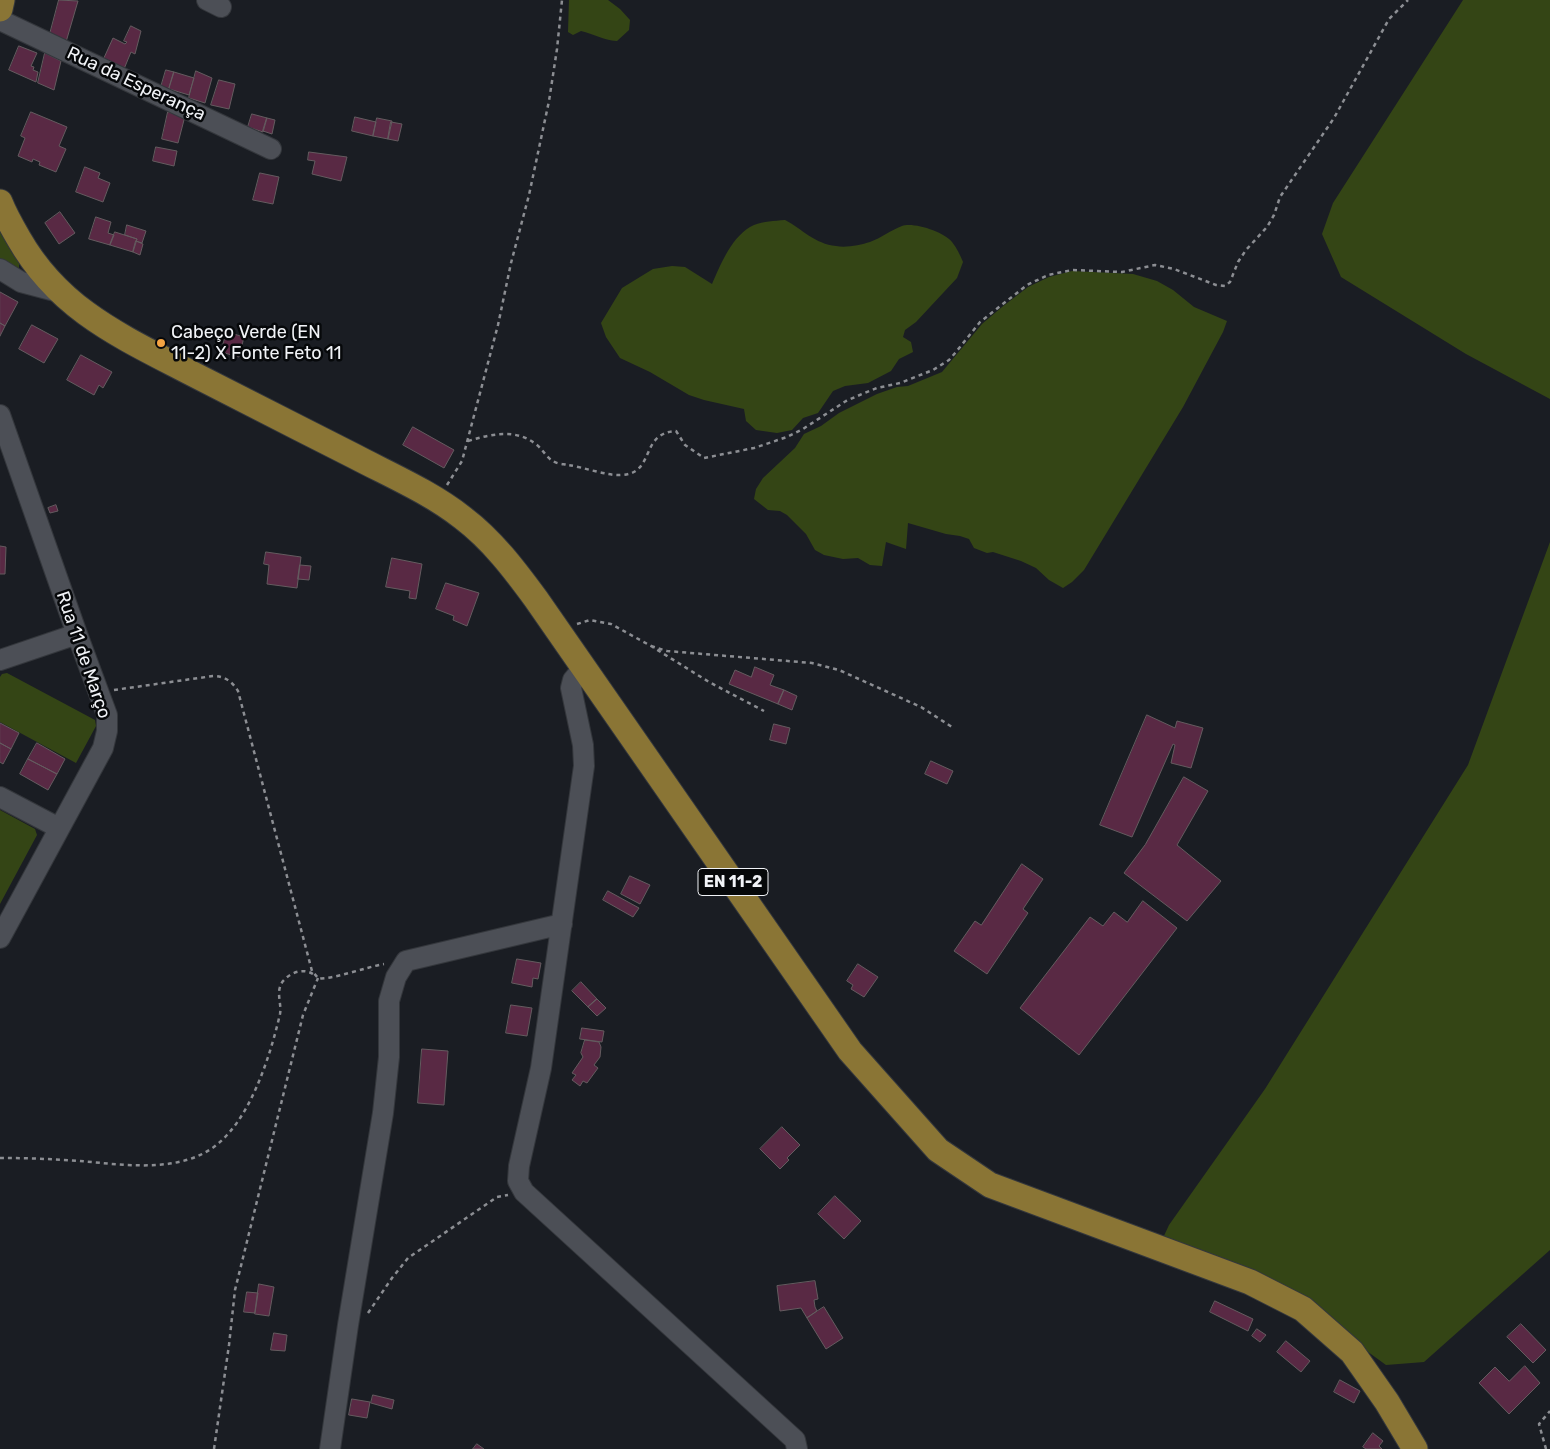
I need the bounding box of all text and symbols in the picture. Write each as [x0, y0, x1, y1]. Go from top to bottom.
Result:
street label: Rua da Esperança [63, 42, 209, 126]
place label: Cabeço Verde (EN 11-2) X Fonte Feto 11 [171, 322, 341, 364]
marker: Cabeço Verde (EN 11-2) X Fonte Feto 11 [155, 337, 167, 349]
street label: Rua 11 de Março [51, 589, 115, 721]
road number: EN 11-2 [698, 869, 768, 896]

